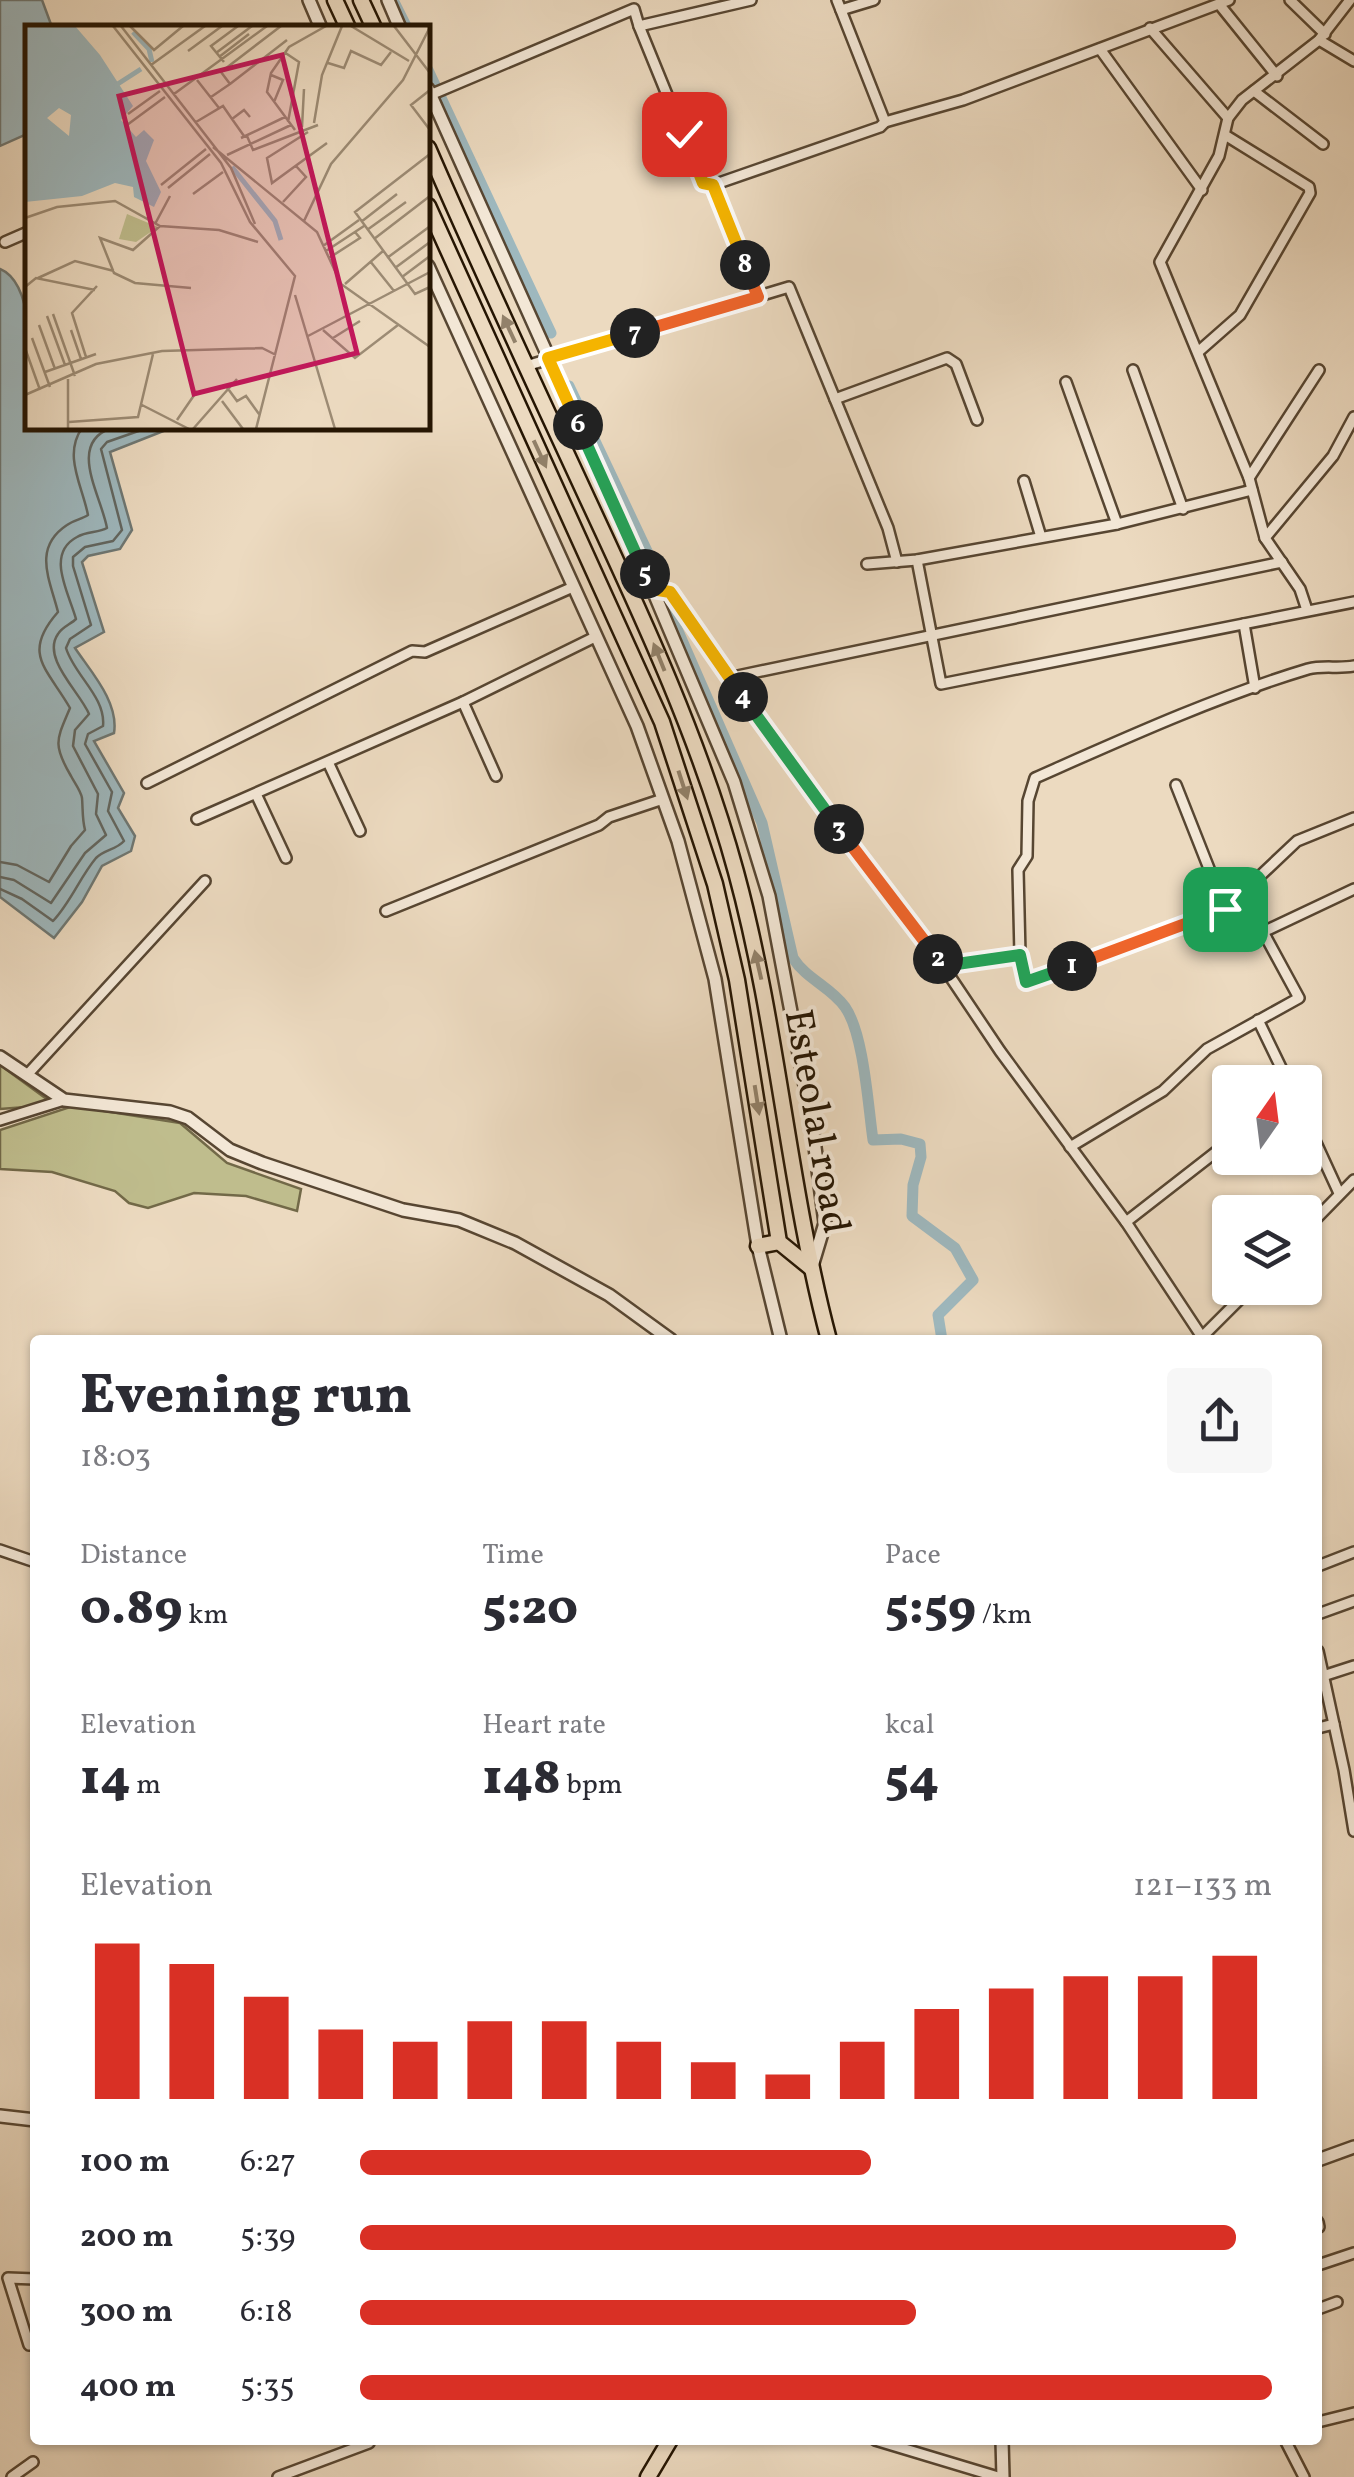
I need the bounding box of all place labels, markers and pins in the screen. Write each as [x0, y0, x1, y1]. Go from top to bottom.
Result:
pin [642, 92, 727, 177]
pin: 8 [720, 240, 770, 290]
pin: 7 [610, 308, 660, 358]
pin: 6 [553, 400, 603, 450]
pin: 5 [620, 549, 670, 599]
pin: 4 [718, 672, 768, 722]
pin: 3 [814, 804, 864, 854]
pin [1183, 867, 1268, 952]
pin: 2 [913, 934, 963, 984]
pin: 1 [1047, 941, 1097, 991]

